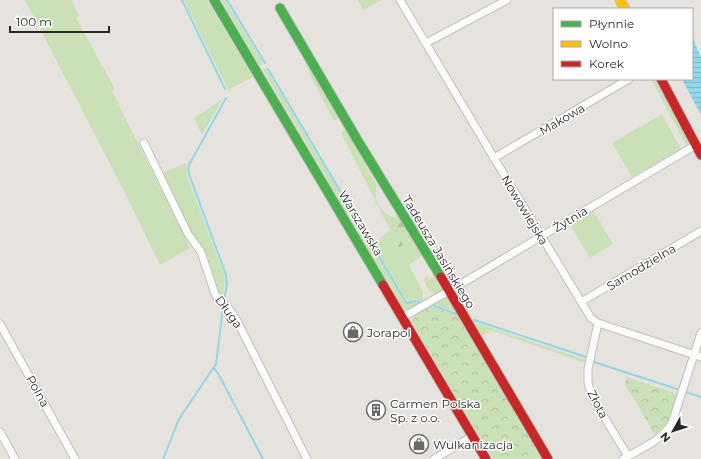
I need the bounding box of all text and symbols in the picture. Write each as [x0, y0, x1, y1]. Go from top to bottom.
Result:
scale bar [10, 8, 109, 34]
legend [553, 8, 693, 80]
text: 100 m [16, 14, 52, 29]
text: Płynnie [589, 16, 634, 31]
text: Wolno [589, 36, 628, 51]
text: Korek [589, 56, 625, 71]
street label: Makowa [537, 100, 587, 138]
street label: Nowowiejska [498, 172, 552, 248]
street label: Warszawska [336, 187, 386, 259]
street label: Tadeusza Jasińskiego [399, 193, 479, 311]
street label: Żytnia [550, 203, 590, 235]
street label: Samodzielna [604, 241, 678, 293]
street label: Długa [212, 293, 246, 331]
shop icon: Jorapol [342, 321, 364, 343]
place label: Jorapol [366, 325, 411, 340]
street label: Polna [23, 372, 53, 410]
street label: Złota [584, 387, 612, 421]
place label: Carmen Polska Sp. z o.o. [390, 396, 481, 425]
building icon: Carmen Polska Sp. z o.o. [365, 399, 387, 421]
north arrow [653, 411, 693, 451]
text: N [657, 429, 673, 445]
shop icon: Wulkanizacja [408, 433, 430, 455]
place label: Wulkanizacja [433, 437, 513, 452]

